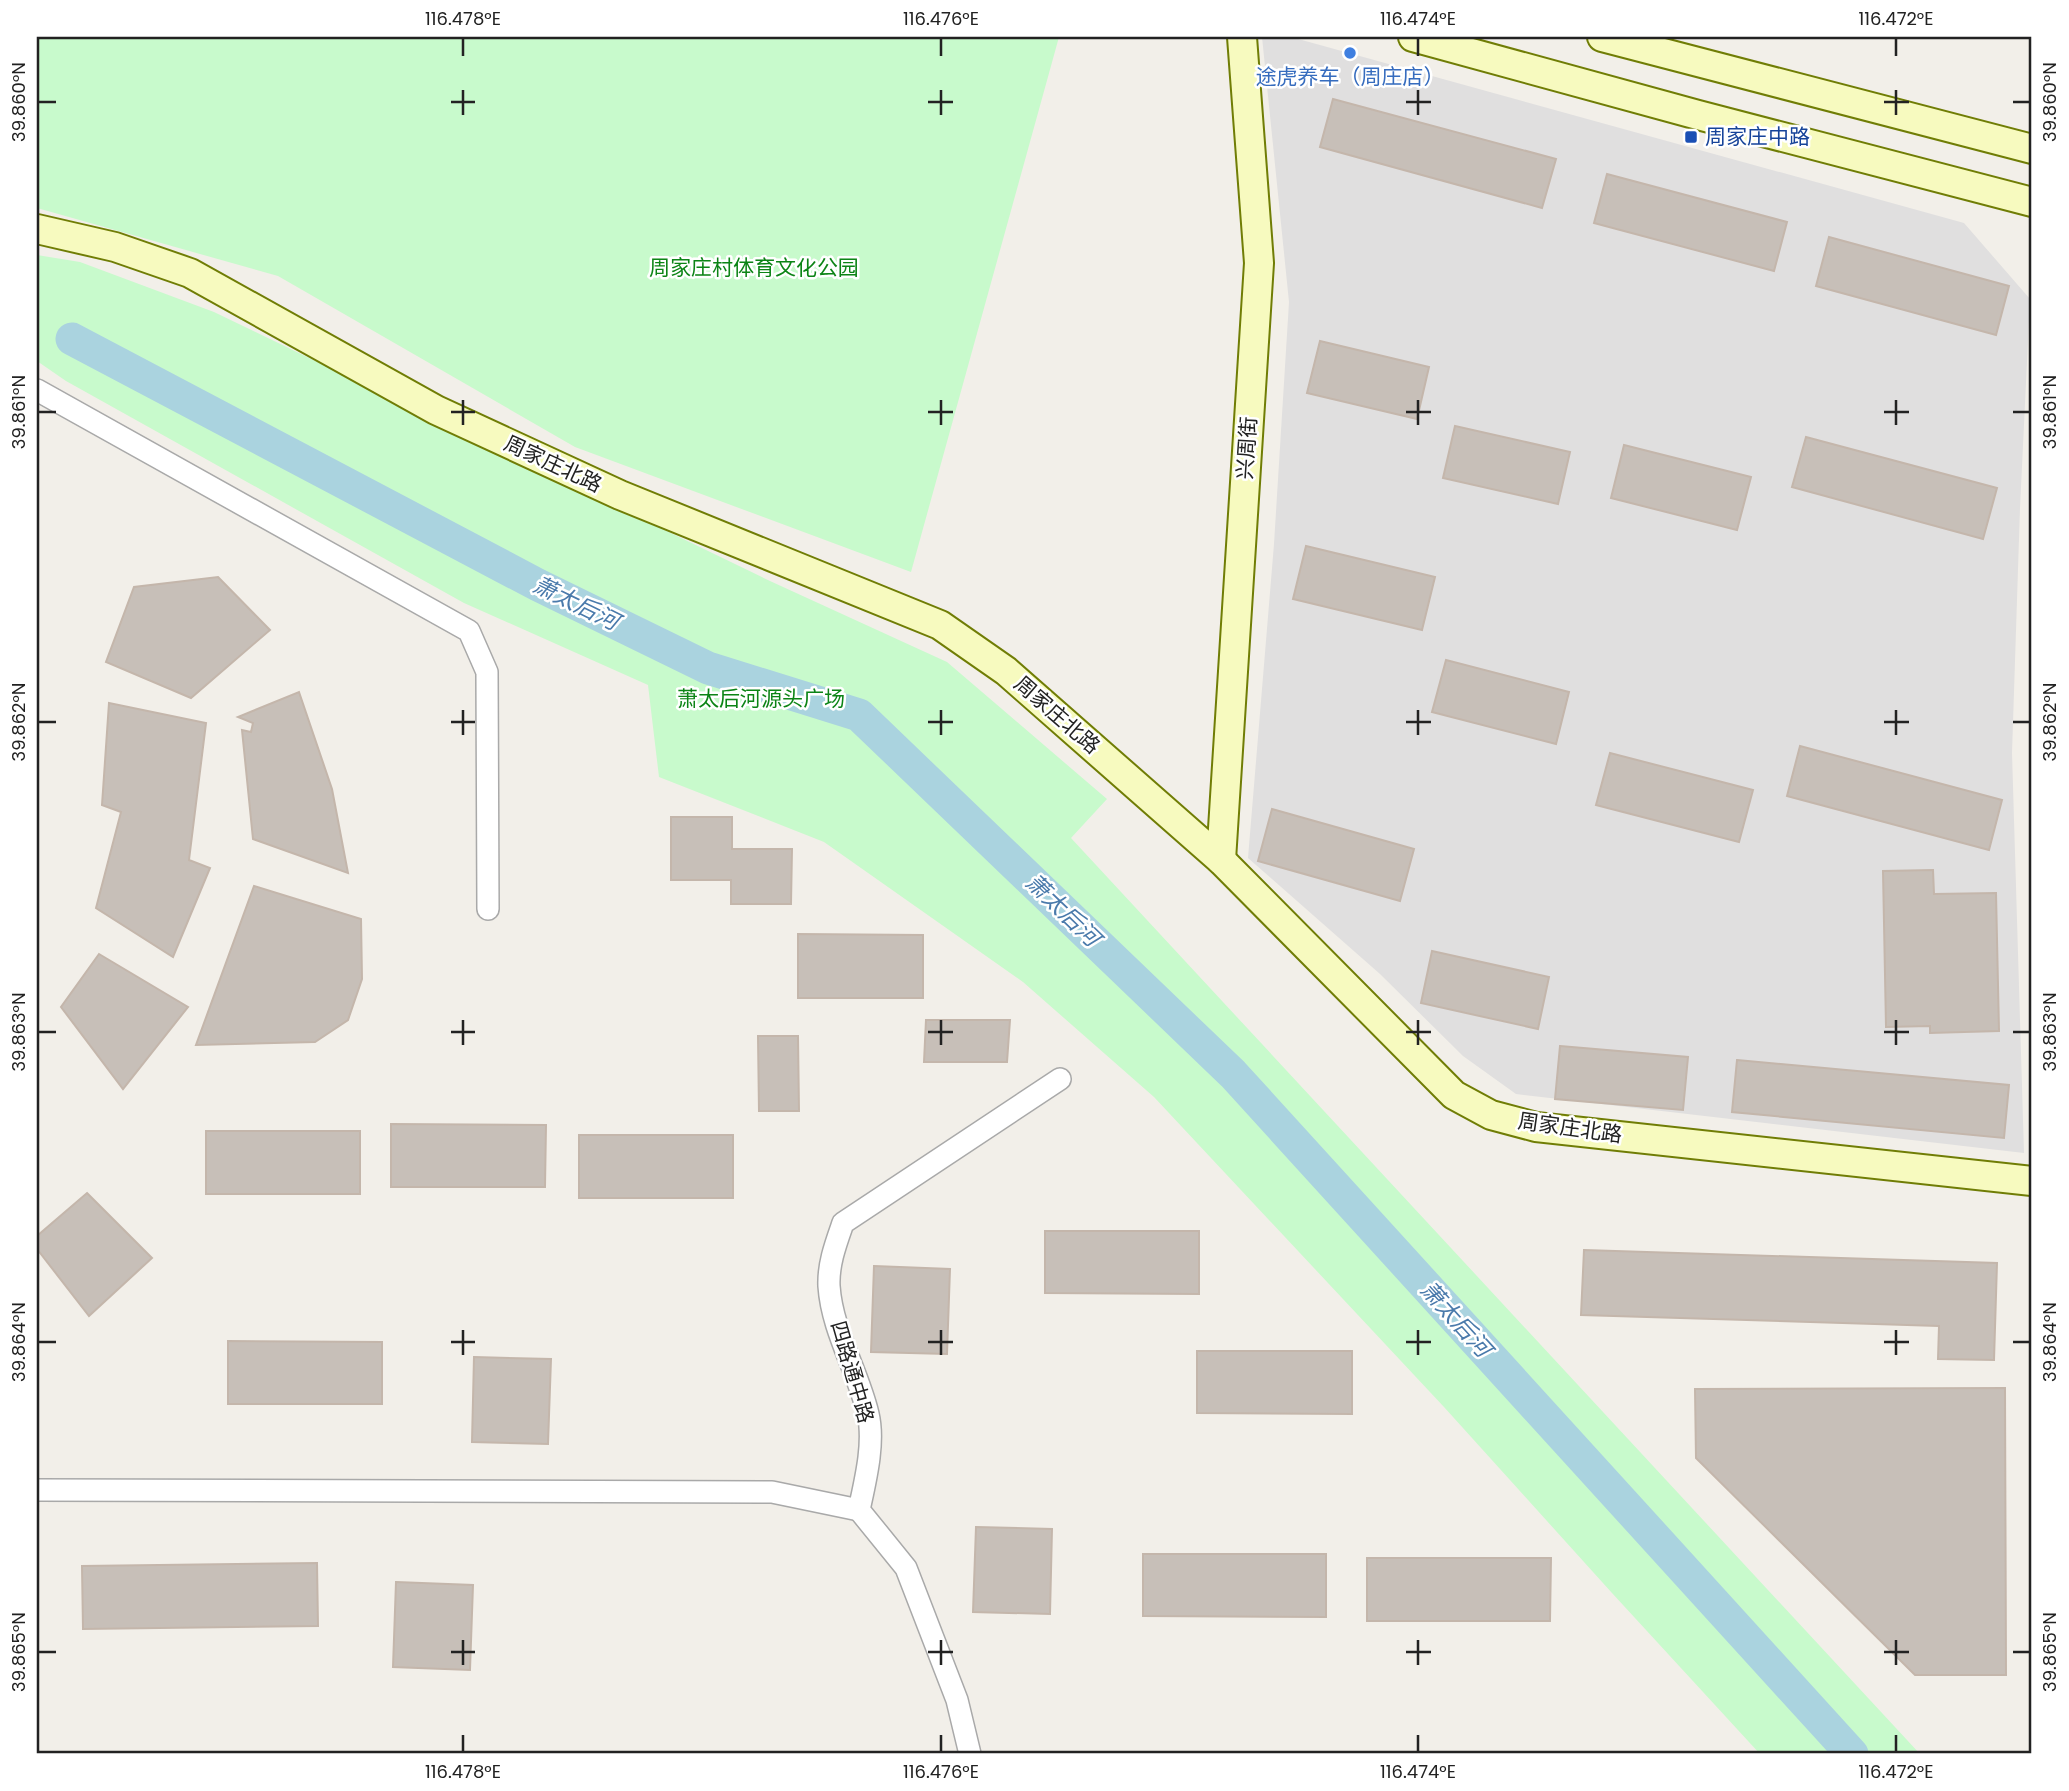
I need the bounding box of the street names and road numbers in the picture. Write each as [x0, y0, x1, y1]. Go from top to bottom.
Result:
street label: 兴周街 [1230, 416, 1263, 480]
street label: 周家庄北路 [500, 428, 607, 499]
street label: 周家庄北路 [1008, 669, 1106, 760]
street label: 周家庄北路 [1516, 1106, 1624, 1149]
street label: 四路通中路 [824, 1317, 881, 1426]

